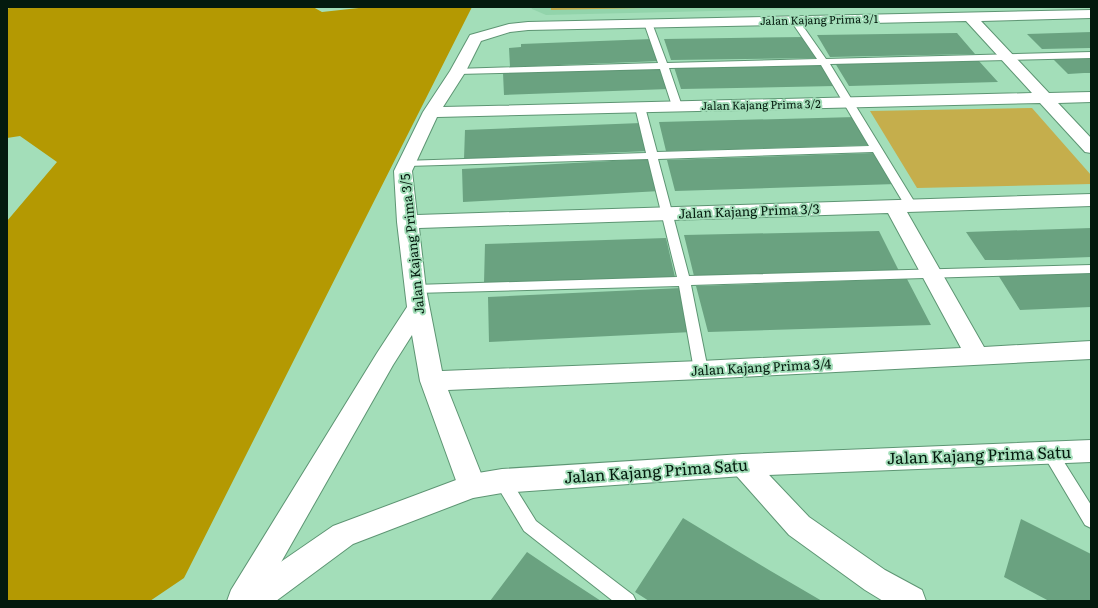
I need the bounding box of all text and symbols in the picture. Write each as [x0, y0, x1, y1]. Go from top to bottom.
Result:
street label: Jalan Kajang Prima 3/1 [760, 10, 879, 28]
street label: Jalan Kajang Prima 3/2 [701, 95, 821, 113]
street label: Jalan Kajang Prima 3/5 [395, 172, 428, 315]
street label: Jalan Kajang Prima 3/3 [678, 199, 820, 222]
street label: Jalan Kajang Prima 3/4 [690, 353, 832, 380]
street label: Jalan Kajang Prima Satu [886, 439, 1072, 469]
street label: Jalan Kajang Prima Satu [563, 452, 749, 488]

